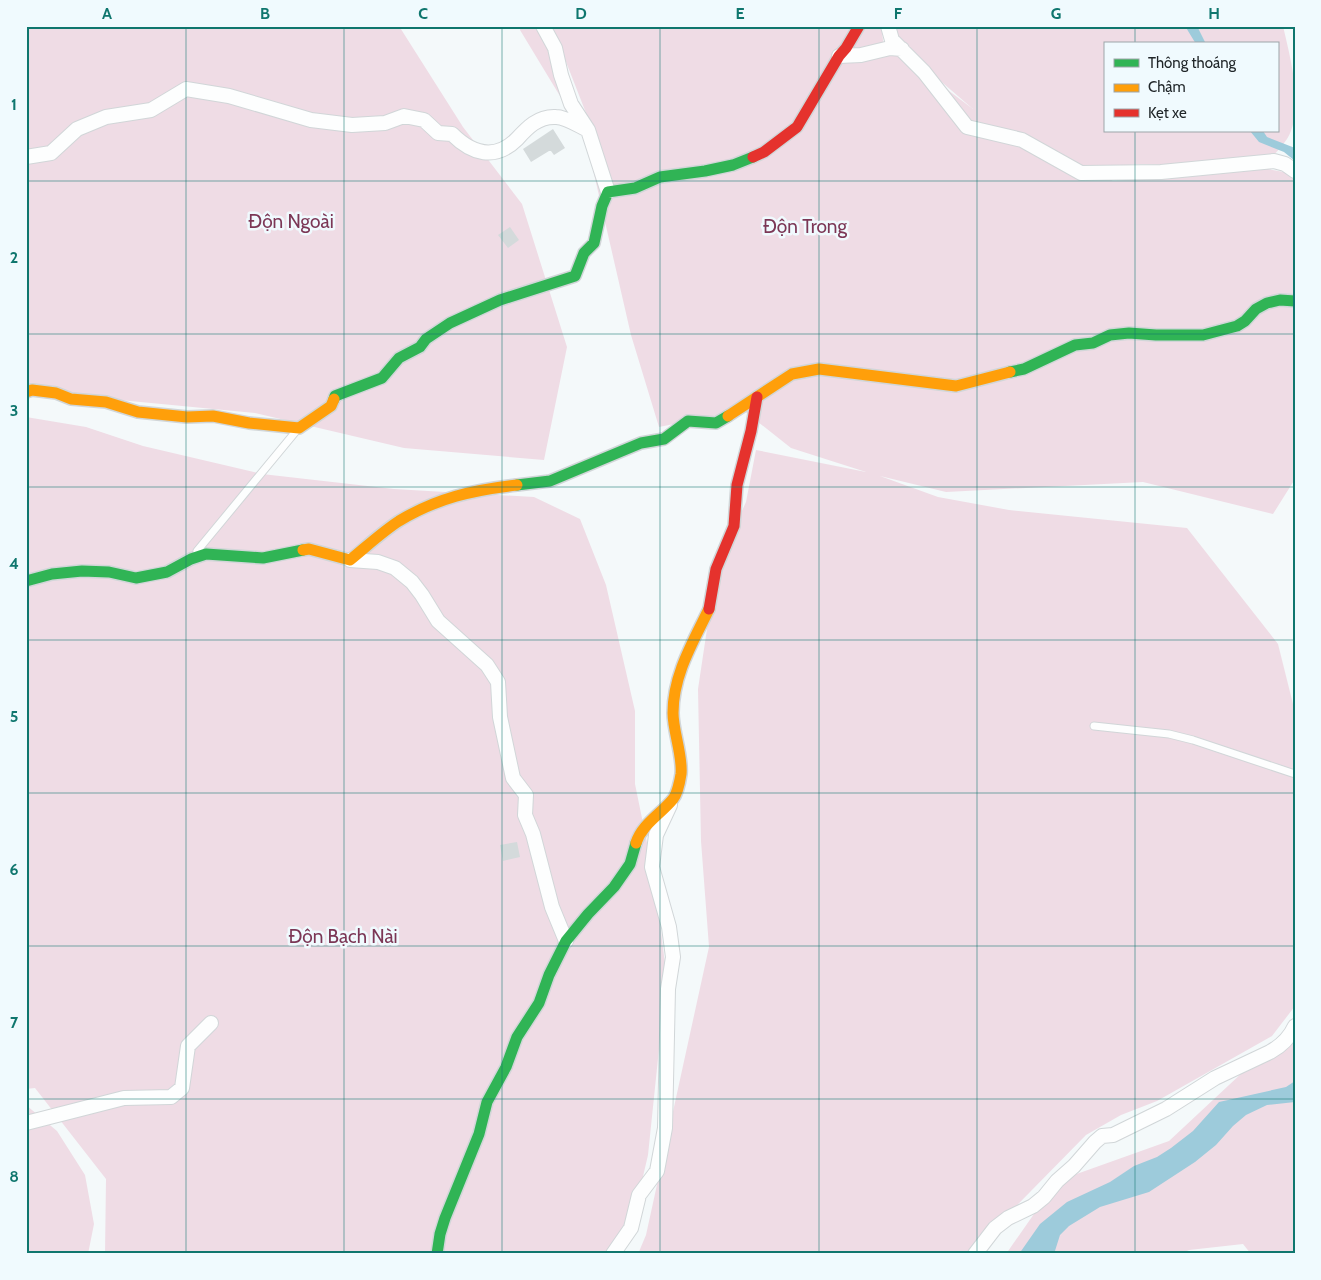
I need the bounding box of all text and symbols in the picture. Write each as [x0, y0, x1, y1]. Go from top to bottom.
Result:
text: A [102, 4, 112, 23]
text: B [260, 4, 270, 23]
text: C [418, 4, 428, 23]
text: D [575, 4, 587, 23]
text: E [735, 4, 745, 23]
text: F [894, 4, 903, 23]
text: G [1051, 4, 1061, 23]
text: H [1208, 4, 1220, 23]
legend [1104, 42, 1278, 132]
text: Thông thoáng [1148, 54, 1237, 72]
text: Chậm [1148, 78, 1186, 96]
text: 1 [11, 95, 17, 114]
text: Kẹt xe [1148, 104, 1187, 122]
park label: Độn Ngoài [248, 210, 334, 233]
park label: Độn Trong [763, 215, 848, 238]
text: 2 [10, 248, 18, 267]
text: 3 [10, 401, 18, 420]
text: 4 [9, 554, 19, 573]
text: 5 [10, 707, 18, 726]
text: 6 [10, 860, 19, 879]
park label: Độn Bạch Nài [288, 925, 398, 948]
text: 7 [10, 1013, 19, 1032]
text: 8 [9, 1167, 19, 1186]

